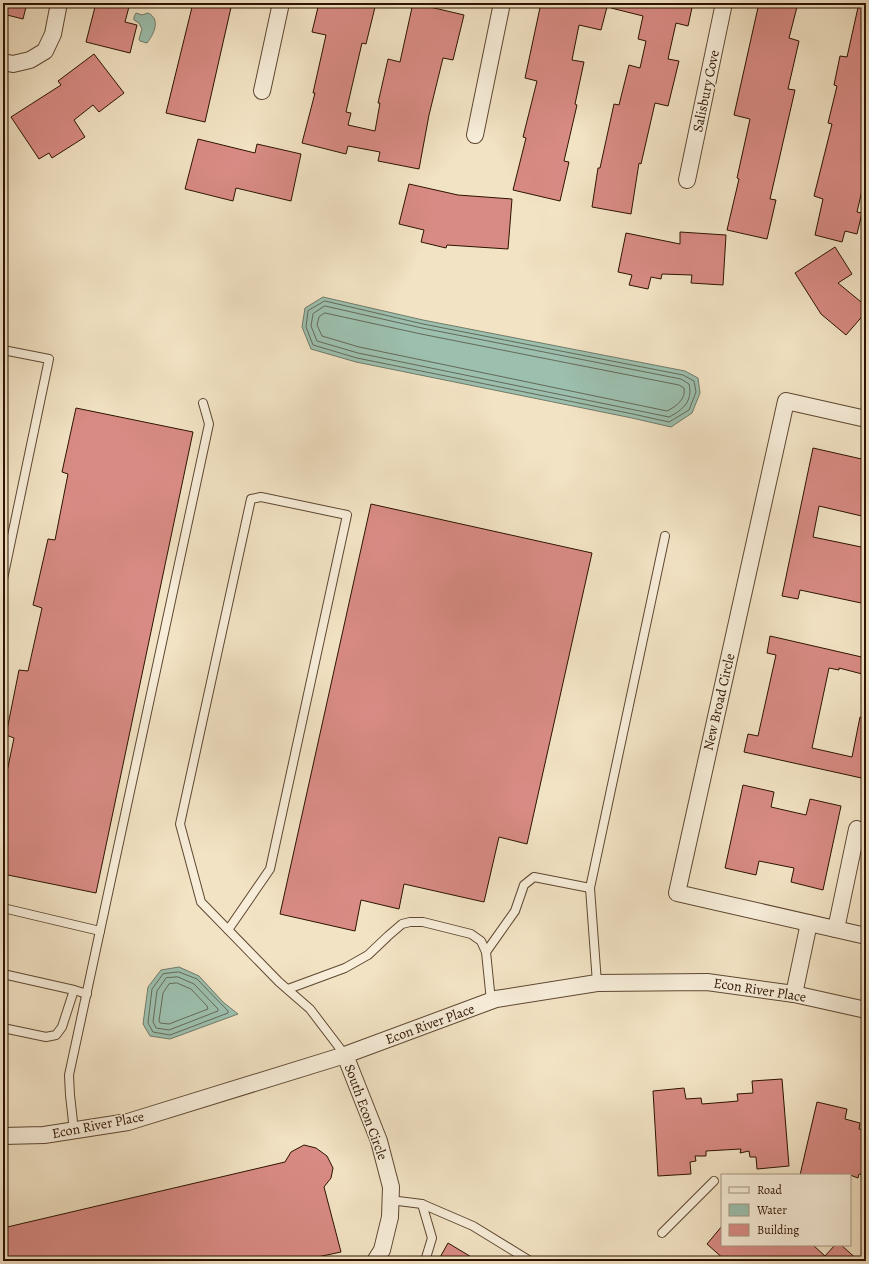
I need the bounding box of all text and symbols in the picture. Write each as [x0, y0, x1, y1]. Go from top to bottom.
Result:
street label: Salisbury Cove [688, 48, 724, 134]
street label: New Broad Circle [699, 652, 739, 752]
street label: Econ River Place [712, 973, 808, 1007]
street label: Econ River Place [383, 999, 477, 1049]
street label: South Econ Circle [340, 1061, 392, 1163]
street label: Econ River Place [50, 1107, 146, 1143]
legend [721, 1174, 851, 1246]
text: Road [757, 1182, 783, 1198]
text: Water [756, 1202, 787, 1218]
text: Building [757, 1222, 799, 1238]

